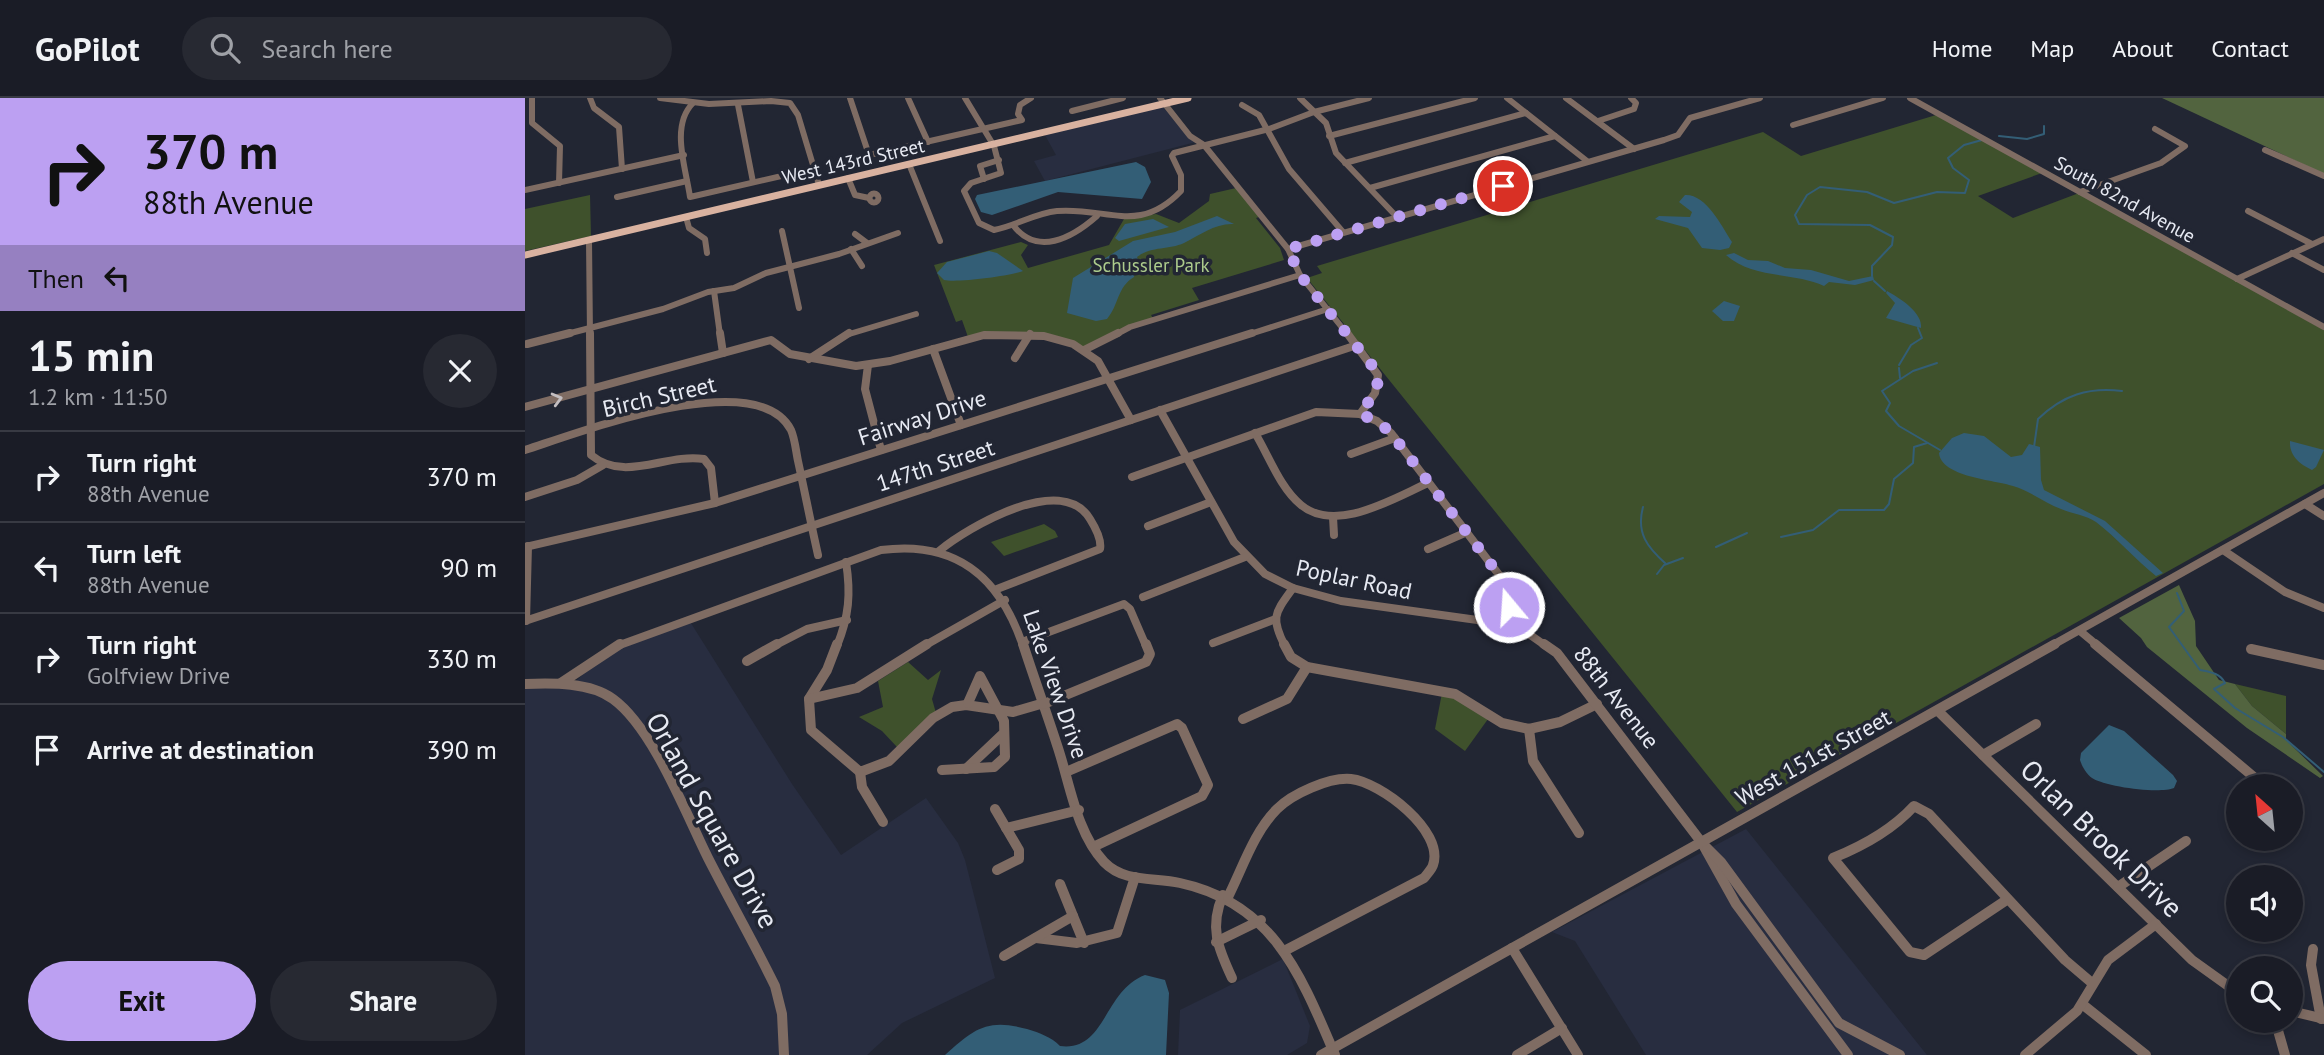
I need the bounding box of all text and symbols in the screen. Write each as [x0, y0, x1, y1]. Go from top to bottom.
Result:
search box [182, 17, 672, 80]
text: GoPilot [35, 27, 140, 70]
icon: search [206, 29, 244, 67]
text: Search here [262, 32, 393, 65]
text: Home [1932, 33, 1992, 64]
text: Map [2030, 33, 2074, 64]
text: About [2112, 33, 2173, 64]
text: Contact [2211, 33, 2289, 64]
text: 370 m [143, 119, 278, 183]
icon: right [28, 126, 119, 217]
street label: West 143rd Street [779, 133, 927, 189]
street label: South 82nd Avenue [2050, 150, 2200, 248]
pin [1473, 156, 1533, 216]
icon: arrive [1484, 167, 1522, 205]
text: 88th Avenue [143, 181, 314, 223]
park label: Schussler Park [1093, 253, 1209, 277]
icon: left [98, 259, 136, 297]
text: Then [28, 262, 84, 295]
text: 15 min [28, 328, 154, 383]
button: close [423, 334, 497, 408]
street label: Birch Street [600, 369, 719, 423]
text: 1.2 km · 11:50 [28, 382, 167, 411]
street label: Fairway Drive [854, 383, 990, 451]
one-way arrow [551, 392, 563, 407]
street label: 147th Street [872, 432, 998, 498]
text: Turn right [87, 446, 196, 479]
icon: right [28, 458, 66, 496]
text: 370 m [426, 460, 497, 493]
text: 88th Avenue [87, 479, 210, 508]
text: Turn left [87, 537, 181, 570]
icon: left [28, 549, 66, 587]
text: 90 m [441, 551, 497, 584]
street label: Poplar Road [1293, 553, 1415, 605]
text: 88th Avenue [87, 570, 210, 599]
position arrow [1472, 570, 1546, 644]
street label: Lake View Drive [1017, 606, 1095, 762]
text: Turn right [87, 628, 196, 661]
icon: right [28, 640, 66, 678]
street label: 88th Avenue [1568, 640, 1666, 754]
text: 330 m [426, 642, 497, 675]
text: Golfview Drive [87, 661, 230, 690]
street label: West 151st Street [1730, 702, 1896, 812]
street label: Orland Square Drive [638, 705, 788, 935]
icon: arrive [28, 731, 66, 769]
text: Arrive at destination [87, 733, 314, 766]
text: 390 m [426, 733, 497, 766]
street label: Orlan Brook Drive [2013, 751, 2191, 925]
north arrow [2226, 774, 2303, 850]
map controls [2226, 774, 2303, 1033]
button: sound [2226, 865, 2303, 942]
button: search [2226, 956, 2303, 1033]
button: Exit [28, 961, 256, 1041]
button: Share [270, 961, 497, 1041]

